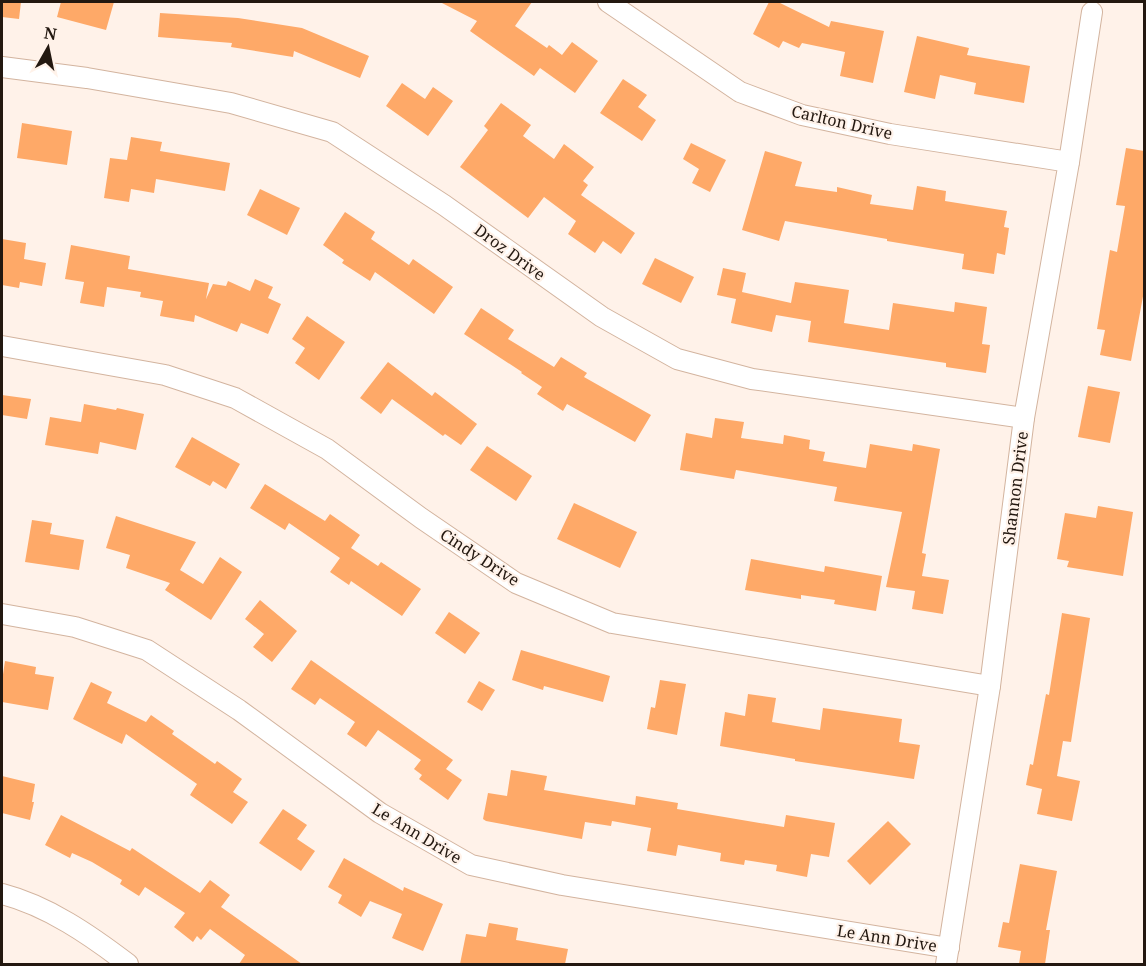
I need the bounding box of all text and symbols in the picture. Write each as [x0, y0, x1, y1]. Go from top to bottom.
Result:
north arrow [18, 18, 78, 78]
text: N [42, 21, 59, 45]
street label: Carlton Drive [789, 100, 895, 144]
street label: Droz Drive [470, 219, 550, 285]
street label: Shannon Drive [997, 430, 1033, 546]
street label: Cindy Drive [436, 523, 524, 591]
street label: Le Ann Drive [368, 798, 466, 868]
street label: Le Ann Drive [835, 919, 939, 957]

